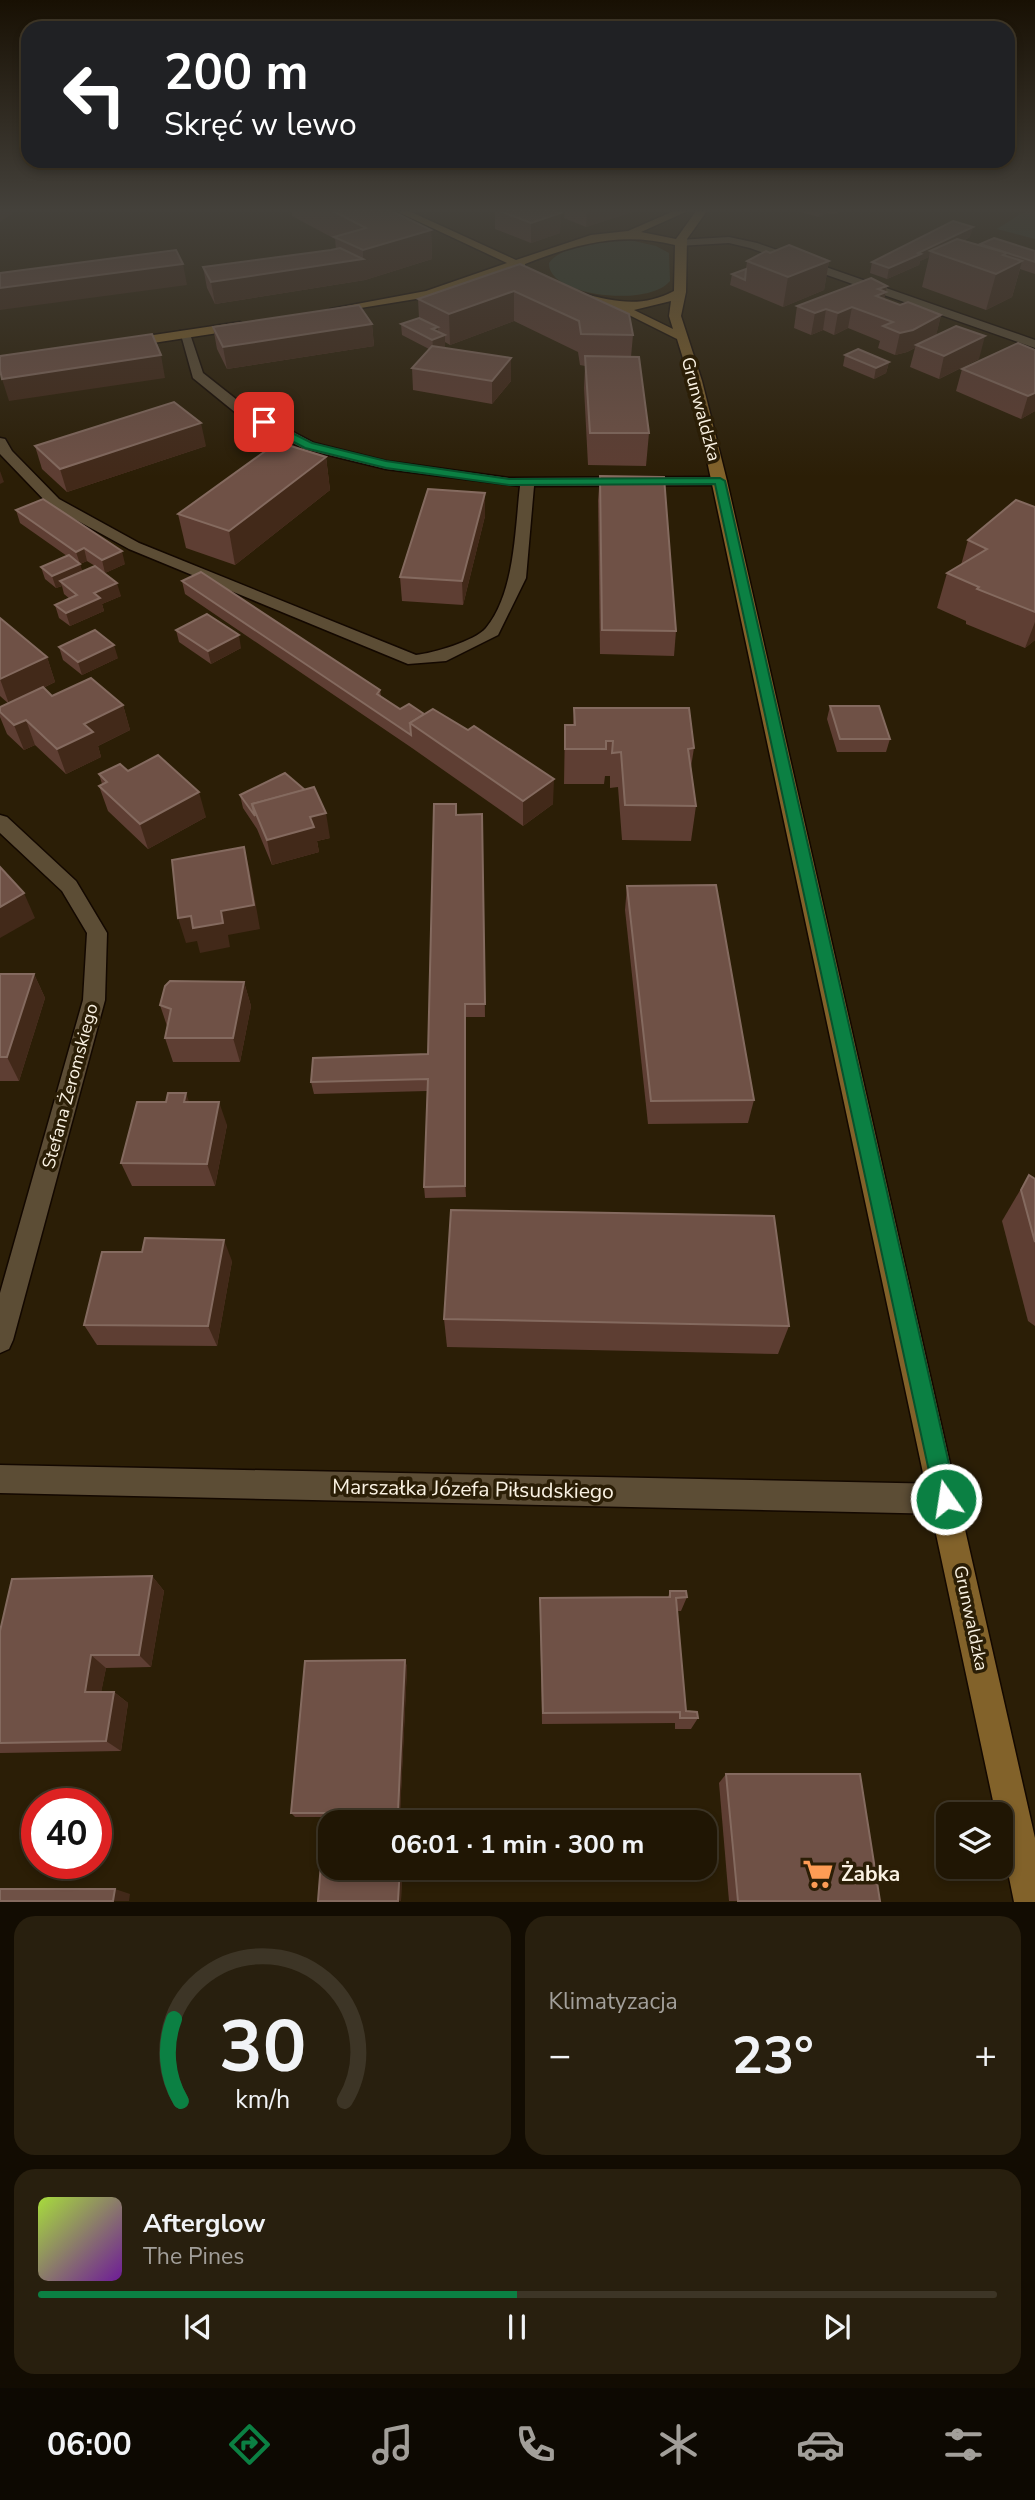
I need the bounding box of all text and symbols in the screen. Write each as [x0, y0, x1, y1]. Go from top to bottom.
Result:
text: 200 m [164, 39, 308, 106]
icon: left [49, 49, 140, 140]
text: Skręć w lewo [164, 103, 357, 146]
street label: Grunwaldzka [676, 354, 726, 464]
pin [234, 392, 294, 452]
icon: arrive [245, 403, 283, 441]
street label: Stefana Żeromskiego [36, 1001, 104, 1171]
position arrow [909, 1462, 983, 1536]
street label: Marszałka Józefa Piłsudskiego [332, 1473, 614, 1505]
street label: Grunwaldzka [948, 1563, 994, 1673]
speed limit sign: 40 [21, 1788, 112, 1879]
map controls [936, 1802, 1013, 1879]
button: layers [936, 1802, 1013, 1879]
text: 06:01 · 1 min · 300 m [391, 1827, 644, 1862]
supermarket icon: Żabka [801, 1857, 835, 1891]
place label: Żabka [841, 1860, 900, 1888]
text: Klimatyzacja [549, 1986, 678, 2017]
text: 30 [219, 1998, 306, 2098]
text: 23° [732, 2020, 814, 2091]
text: − [549, 2030, 571, 2081]
text: + [974, 2030, 997, 2081]
text: km/h [235, 2083, 290, 2117]
text: Afterglow [143, 2206, 266, 2241]
text: The Pines [143, 2241, 244, 2272]
icon: previous [179, 2308, 217, 2346]
icon: pause [498, 2308, 536, 2346]
icon: next [818, 2308, 856, 2346]
icon: directions [225, 2420, 274, 2469]
icon: music [368, 2420, 417, 2469]
icon: phone [511, 2420, 560, 2469]
icon: climate [654, 2420, 703, 2469]
icon: car [796, 2420, 845, 2469]
icon: filters [939, 2420, 988, 2469]
text: 06:00 [47, 2423, 132, 2466]

